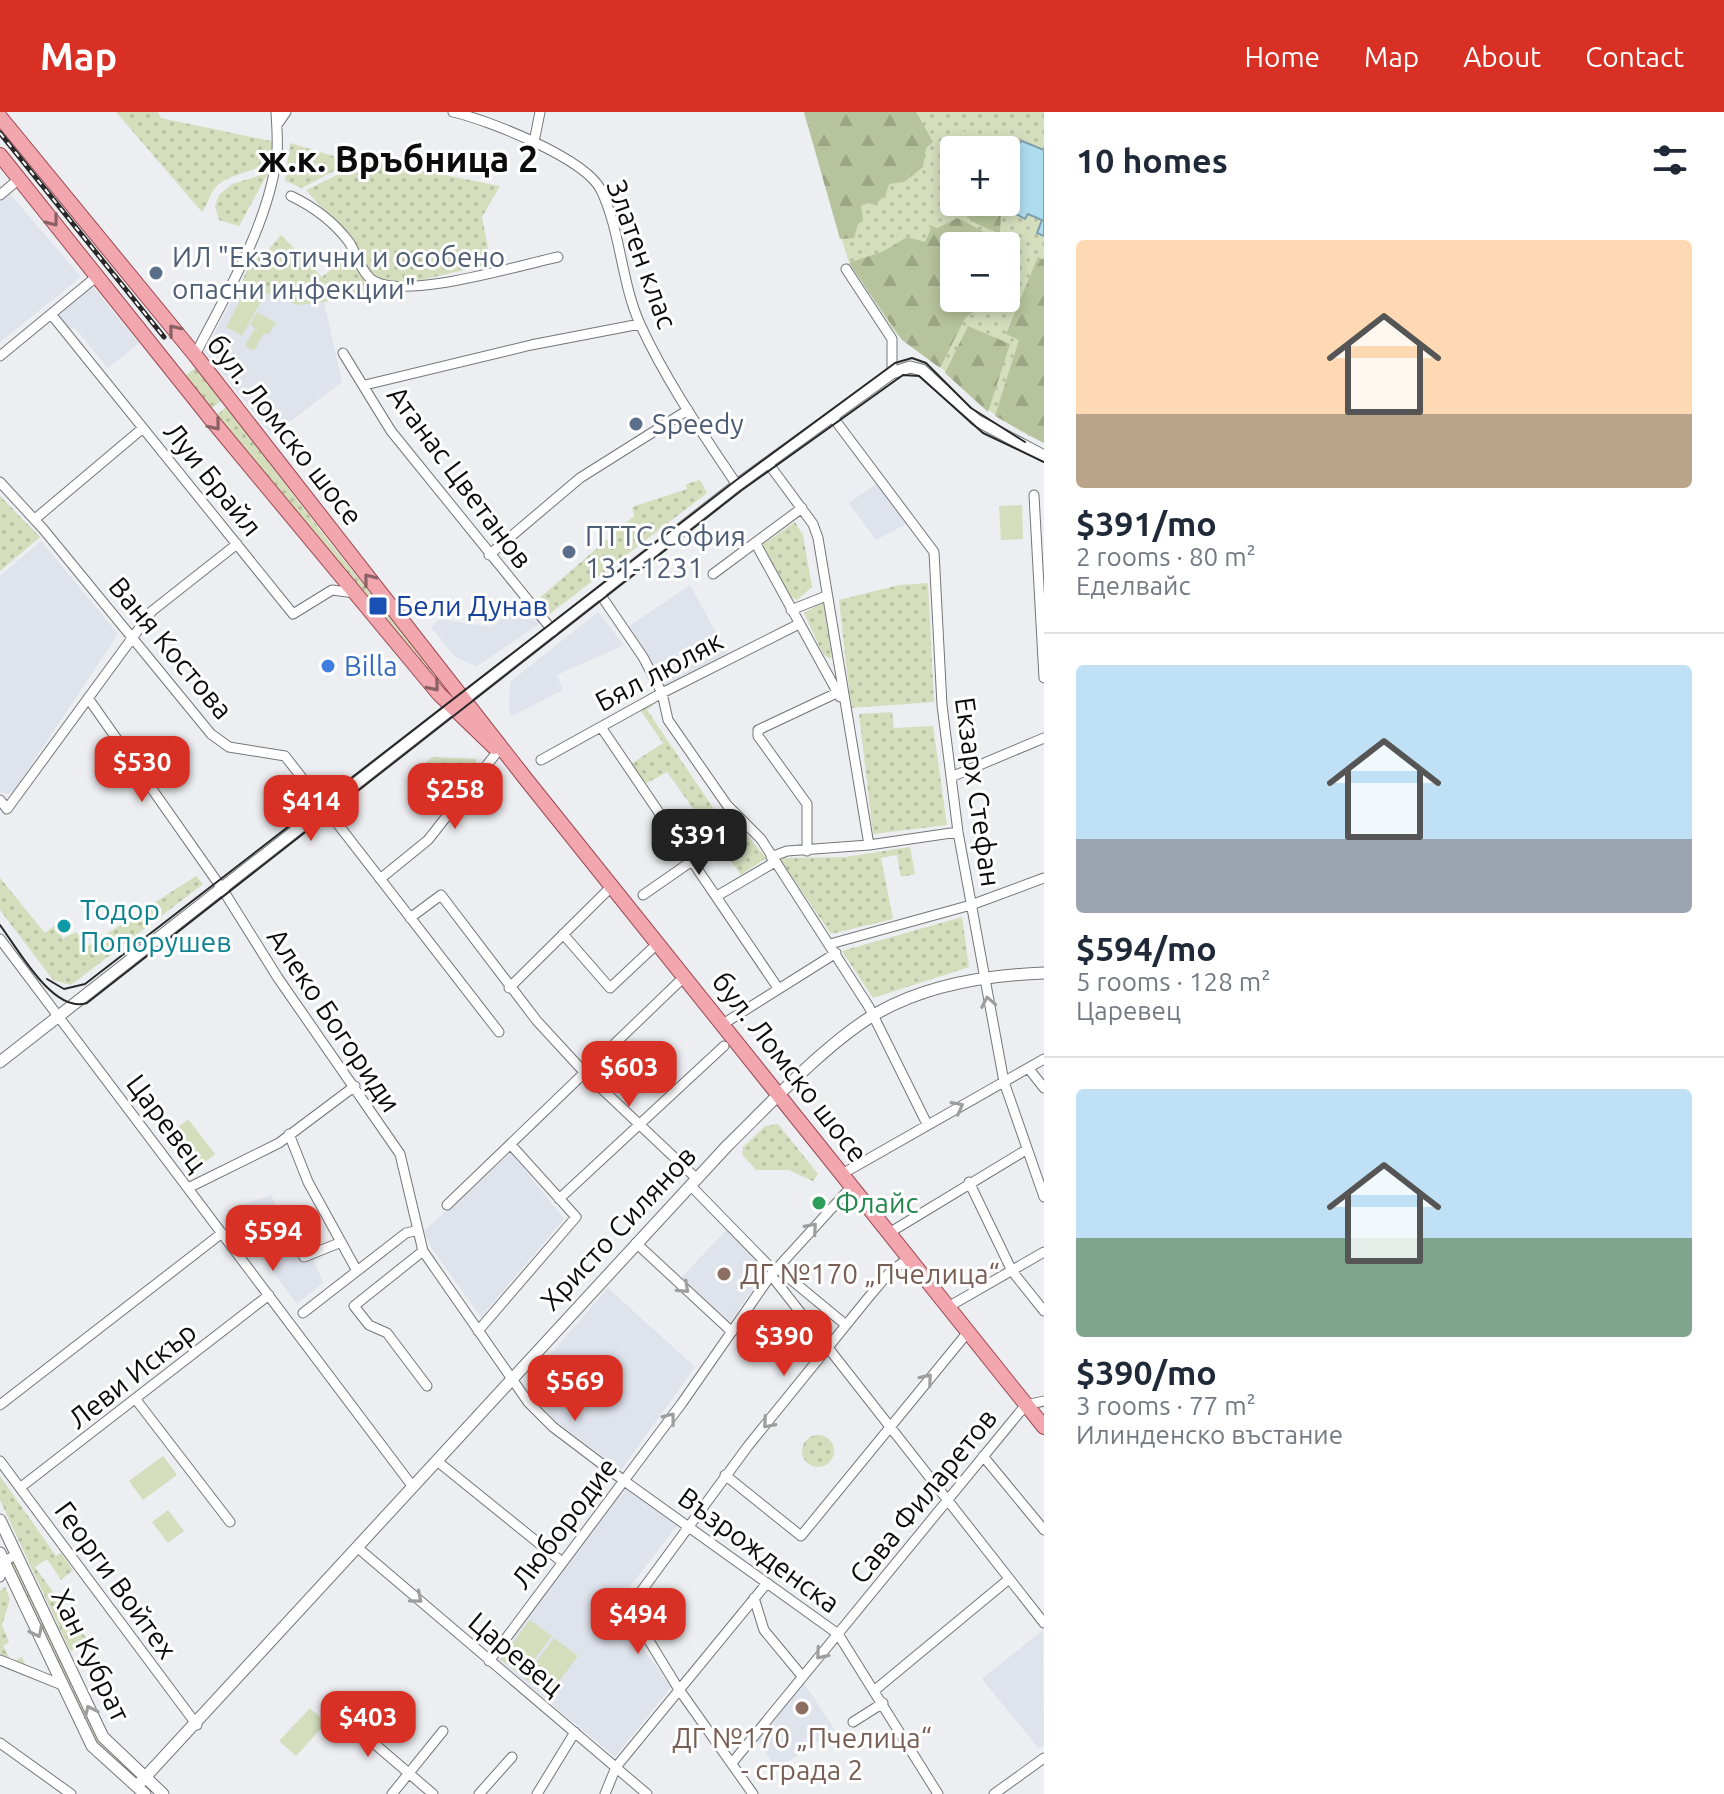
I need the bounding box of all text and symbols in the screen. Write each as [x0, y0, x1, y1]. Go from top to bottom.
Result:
text: Map [40, 35, 117, 77]
text: Home [1245, 41, 1320, 72]
text: Map [1364, 41, 1419, 72]
text: About [1463, 41, 1541, 72]
text: Contact [1585, 41, 1684, 72]
map controls [940, 136, 1020, 312]
button: + [940, 136, 1020, 216]
district label: ж.к. Връбница 2 [258, 138, 538, 179]
icon: filters [1648, 138, 1692, 182]
text: 10 homes [1076, 141, 1228, 179]
street label: Златен клас [601, 175, 684, 332]
one-way arrow [43, 212, 57, 227]
button: − [940, 232, 1020, 312]
place label: ИЛ "Екзотични и особено опасни инфекции" [172, 241, 505, 304]
marker: ИЛ "Екзотични и особено опасни инфекции" [147, 264, 165, 282]
icon: home [1312, 292, 1456, 436]
one-way arrow [169, 325, 184, 339]
street label: бул. Ломско шосе [202, 329, 369, 531]
street label: Атанас Цветанов [382, 379, 539, 574]
place label: Speedy [652, 408, 744, 439]
one-way arrow [206, 415, 220, 430]
marker: Speedy [627, 415, 645, 433]
street label: Луи Брайл [158, 416, 268, 542]
text: $391/mo [1076, 504, 1217, 542]
place label: ПТТС София 131-1231 [585, 520, 746, 583]
text: 2 rooms · 80 m² [1076, 542, 1256, 571]
marker: ПТТС София 131-1231 [560, 543, 578, 561]
street label: Ваня Костова [103, 571, 240, 725]
text: Еделвайс [1076, 571, 1191, 600]
one-way arrow [364, 574, 379, 588]
place label: Бели Дунав [396, 590, 548, 621]
marker: Бели Дунав [367, 595, 389, 617]
street label: Бял люляк [590, 624, 728, 717]
place label: Billa [344, 650, 398, 681]
marker: Billa [319, 657, 337, 675]
one-way arrow [424, 677, 439, 692]
street label: Екзарх Стефан [950, 695, 1007, 889]
icon: home [1312, 717, 1456, 861]
pin: $530 [95, 736, 189, 804]
text: $530 [113, 747, 171, 776]
pin: $258 [408, 763, 502, 831]
text: $258 [426, 774, 484, 803]
pin: $414 [264, 775, 358, 843]
text: $414 [282, 786, 340, 815]
pin: $391 [652, 809, 746, 877]
text: $391 [670, 820, 728, 849]
place label: Тодор Попорушев [80, 894, 232, 957]
marker: Тодор Попорушев [55, 917, 73, 935]
street label: Алеко Богориди [262, 922, 407, 1117]
text: $594/mo [1076, 929, 1217, 967]
street label: бул. Ломско шосе [707, 966, 874, 1168]
text: 5 rooms · 128 m² [1076, 967, 1271, 996]
one-way arrow [980, 996, 997, 1009]
text: Царевец [1076, 996, 1181, 1025]
pin: $603 [582, 1041, 676, 1109]
text: $603 [600, 1052, 658, 1081]
street label: Царевец [121, 1068, 214, 1177]
one-way arrow [950, 1101, 964, 1117]
street label: Христо Силянов [534, 1139, 701, 1316]
icon: home [1312, 1141, 1456, 1285]
place label: Флайс [835, 1187, 919, 1218]
marker: Флайс [810, 1194, 828, 1212]
pin: $594 [226, 1205, 320, 1273]
text: $594 [244, 1216, 302, 1245]
one-way arrow [803, 1223, 817, 1238]
place label: ДГ №170 „Пчелица“ [740, 1258, 1000, 1289]
marker: ДГ №170 „Пчелица“ [715, 1265, 733, 1283]
one-way arrow [675, 1278, 689, 1293]
pin: $390 [737, 1310, 831, 1378]
street label: Леви Искър [62, 1315, 202, 1434]
text: $390 [755, 1321, 813, 1350]
text: $390/mo [1076, 1353, 1217, 1391]
pin: $569 [528, 1355, 622, 1423]
text: $569 [546, 1366, 604, 1395]
one-way arrow [917, 1374, 932, 1388]
text: 3 rooms · 77 m² [1076, 1391, 1256, 1420]
street label: Сава Филаретов [843, 1402, 1002, 1589]
one-way arrow [661, 1412, 675, 1427]
one-way arrow [763, 1413, 777, 1428]
text: Илинденско въстание [1076, 1420, 1343, 1449]
street label: Любородие [504, 1451, 623, 1594]
street label: Възрожденска [673, 1481, 846, 1618]
street label: Георги Войтех [49, 1495, 184, 1664]
street label: Хан Кубрат [46, 1583, 137, 1727]
one-way arrow [408, 1588, 422, 1603]
pin: $494 [591, 1588, 685, 1656]
text: $494 [609, 1599, 667, 1628]
street label: Царевец [463, 1605, 570, 1702]
one-way arrow [27, 1624, 43, 1638]
one-way arrow [816, 1645, 831, 1659]
pin: $403 [321, 1691, 415, 1759]
marker: ДГ №170 „Пчелица“ - сграда 2 [793, 1699, 811, 1717]
text: $403 [339, 1702, 397, 1731]
one-way arrow [84, 1704, 100, 1719]
place label: ДГ №170 „Пчелица“ - сграда 2 [672, 1722, 932, 1785]

